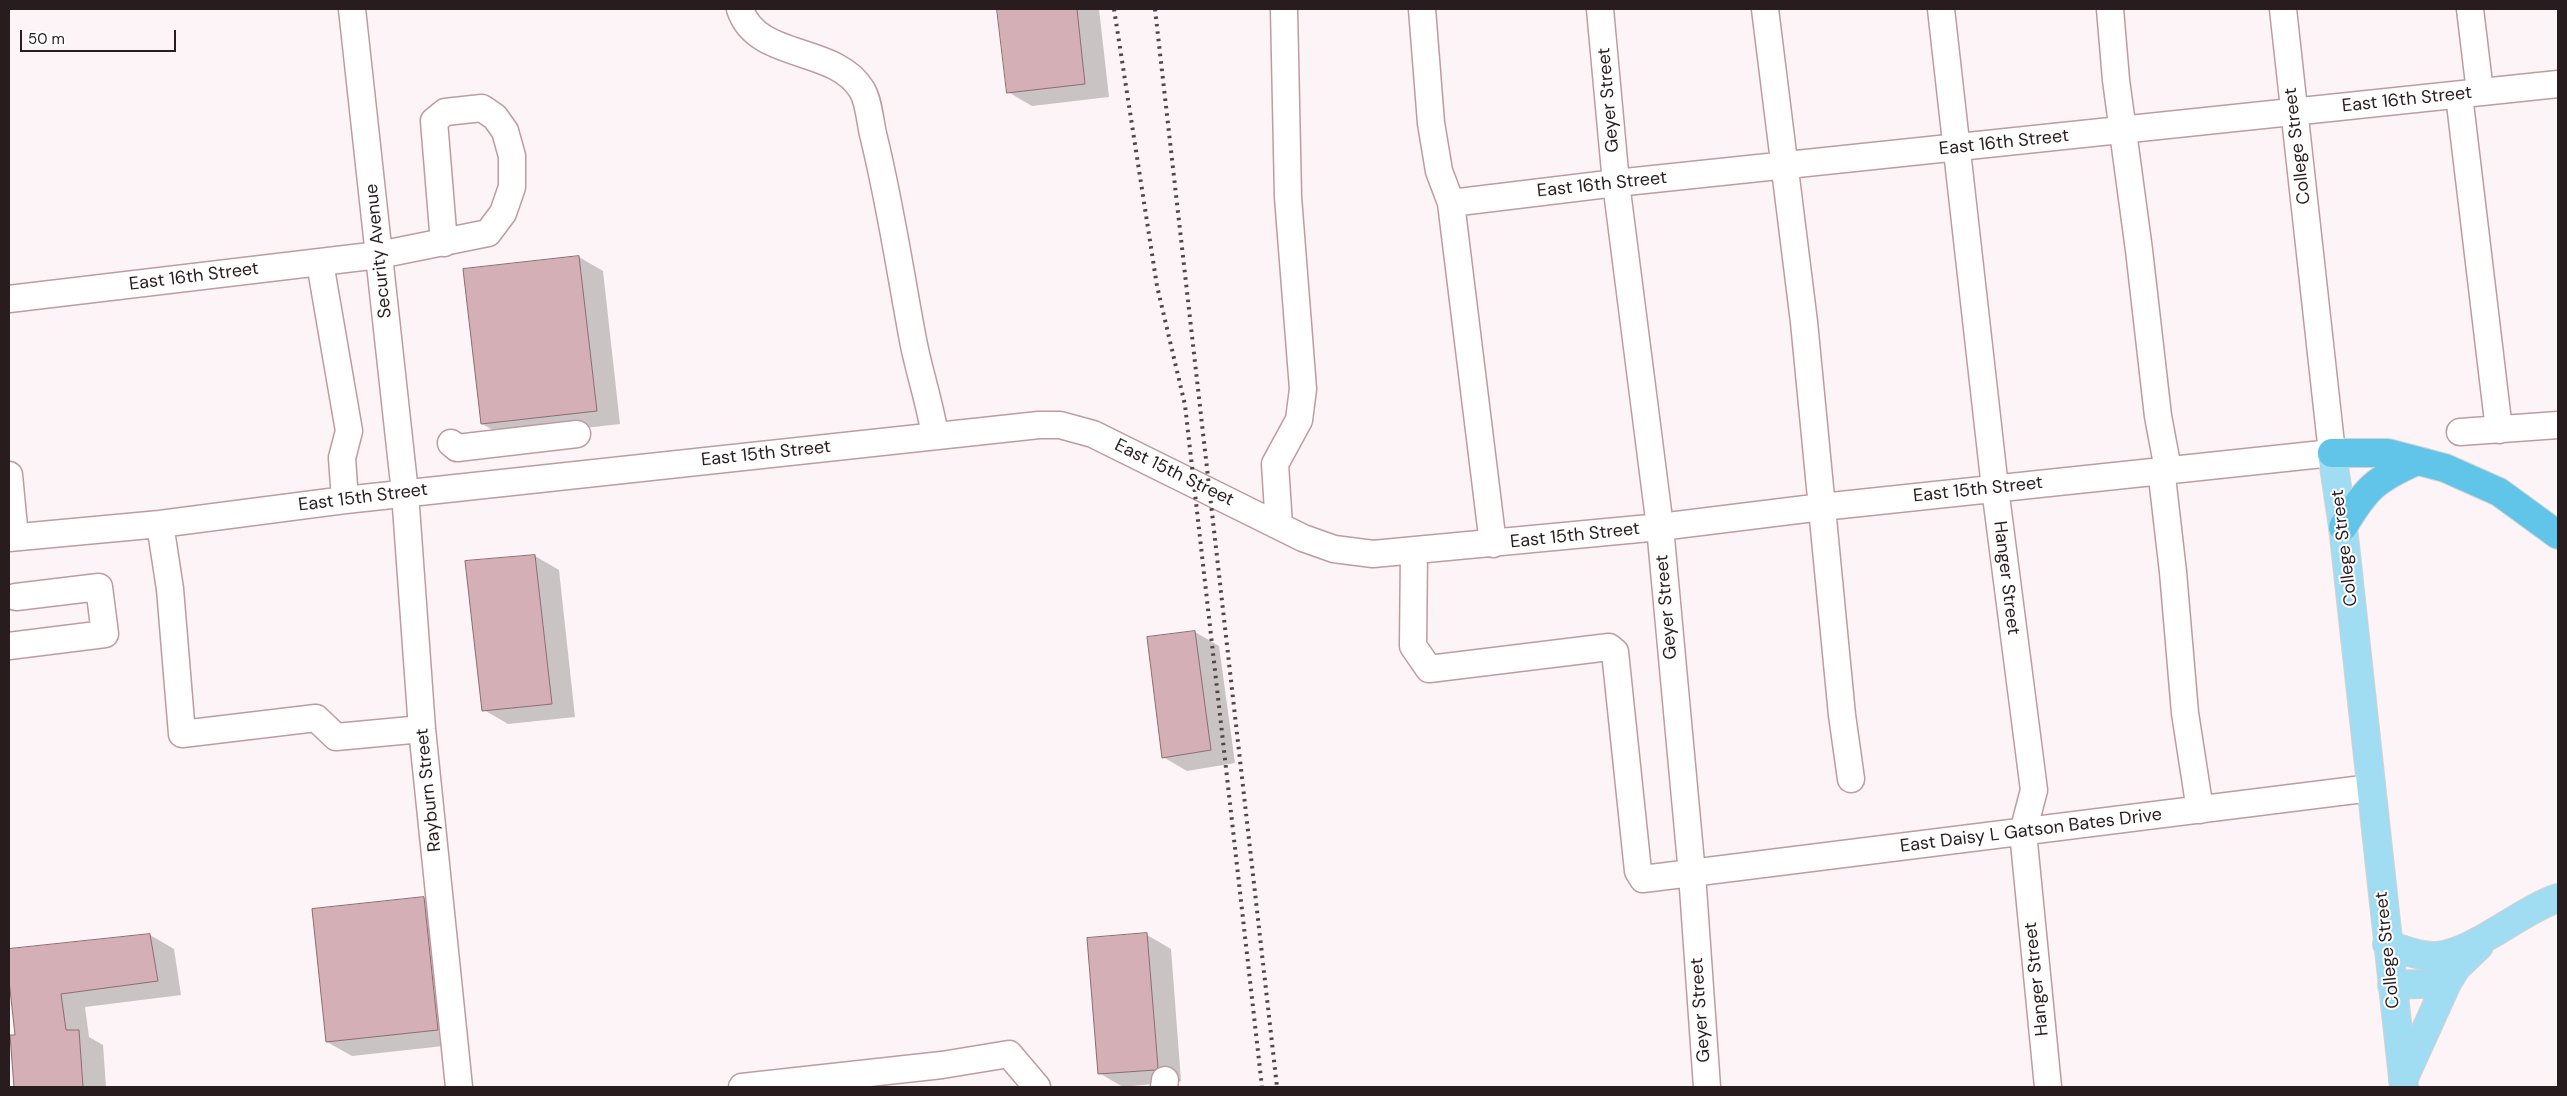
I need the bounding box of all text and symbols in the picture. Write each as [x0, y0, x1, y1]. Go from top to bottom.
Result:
scale bar [22, 20, 179, 52]
text: 50 m [28, 29, 65, 49]
street label: Geyer Street [1594, 47, 1624, 153]
street label: East 16th Street [2341, 82, 2473, 118]
street label: College Street [2280, 86, 2316, 206]
street label: East 16th Street [1938, 125, 2070, 161]
street label: East 16th Street [1536, 167, 1668, 203]
street label: Security Avenue [361, 183, 397, 319]
street label: East 16th Street [128, 258, 260, 296]
street label: East 15th Street [1111, 435, 1237, 511]
street label: East 15th Street [700, 436, 832, 472]
street label: East 15th Street [1912, 472, 2044, 508]
street label: East 15th Street [297, 479, 429, 517]
street label: College Street [2327, 488, 2363, 608]
street label: East 15th Street [1509, 518, 1641, 554]
street label: Hanger Street [1988, 520, 2024, 636]
street label: Geyer Street [1652, 554, 1682, 660]
street label: Rayburn Street [412, 727, 446, 853]
street label: East Daisy L Gatson Bates Drive [1899, 804, 2163, 858]
street label: College Street [2371, 890, 2405, 1010]
street label: Hanger Street [2020, 921, 2054, 1037]
street label: Geyer Street [1687, 957, 1715, 1063]

